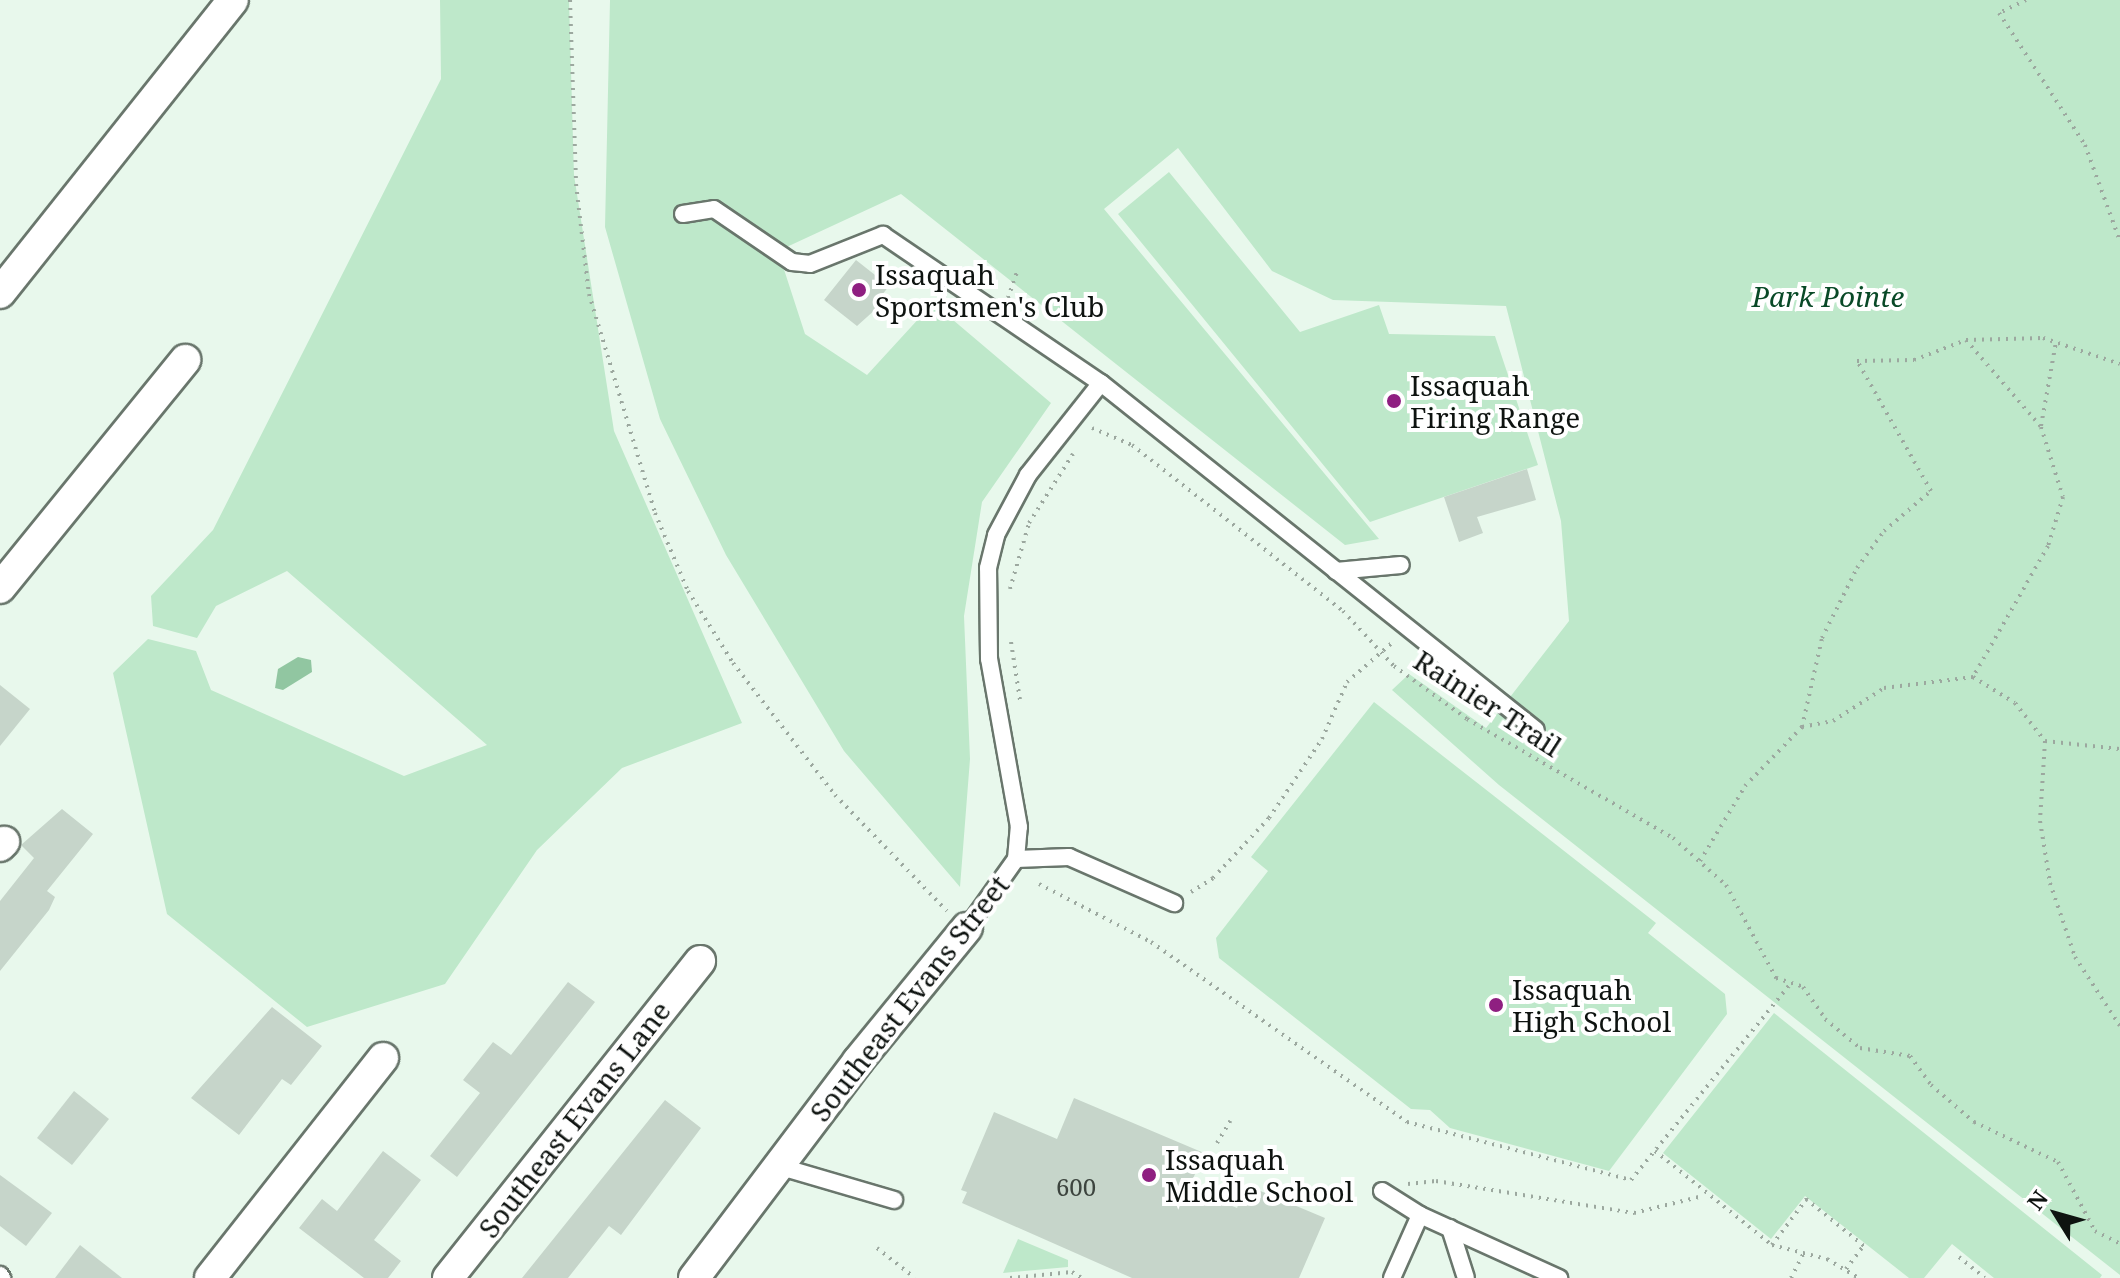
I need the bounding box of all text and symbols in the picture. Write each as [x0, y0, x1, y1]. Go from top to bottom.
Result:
place label: Issaquah Sportsmen's Club [875, 257, 1105, 323]
park label: Park Pointe [1752, 279, 1904, 313]
marker: Issaquah Sportsmen's Club [850, 281, 868, 299]
place label: Issaquah Firing Range [1410, 368, 1580, 434]
marker: Issaquah Firing Range [1385, 392, 1403, 410]
street label: Rainier Trail [1408, 643, 1568, 763]
street label: Southeast Evans Street [803, 868, 1015, 1128]
place label: Issaquah High School [1512, 972, 1671, 1038]
street label: Southeast Evans Lane [471, 994, 677, 1244]
marker: Issaquah High School [1487, 996, 1505, 1014]
place label: Issaquah Middle School [1165, 1142, 1353, 1208]
marker: Issaquah Middle School [1140, 1166, 1158, 1184]
house number: 600 [1056, 1173, 1096, 1201]
north arrow [2016, 1174, 2096, 1254]
text: N [2020, 1184, 2054, 1216]

